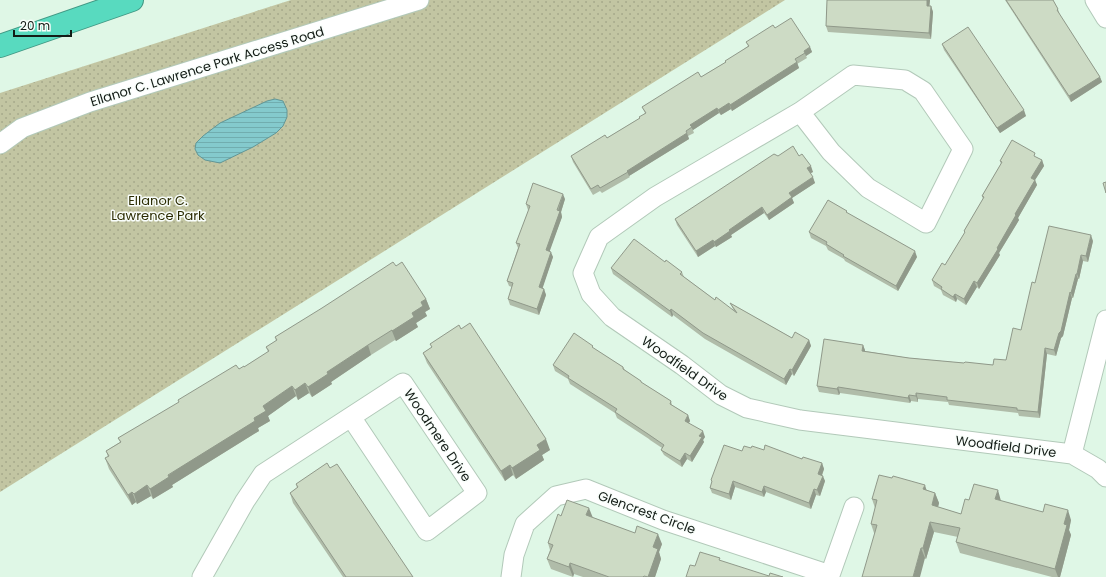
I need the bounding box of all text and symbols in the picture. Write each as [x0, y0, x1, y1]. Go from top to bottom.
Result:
scale bar [14, 12, 71, 38]
text: 20 m [20, 17, 50, 34]
street label: Ellanor C. Lawrence Park Access Road [88, 22, 326, 111]
park label: Ellanor C. Lawrence Park [111, 191, 205, 225]
street label: Woodfield Drive [638, 331, 732, 405]
street label: Woodmere Drive [399, 385, 476, 486]
street label: Woodfield Drive [954, 431, 1058, 462]
street label: Glencrest Circle [595, 486, 698, 539]

